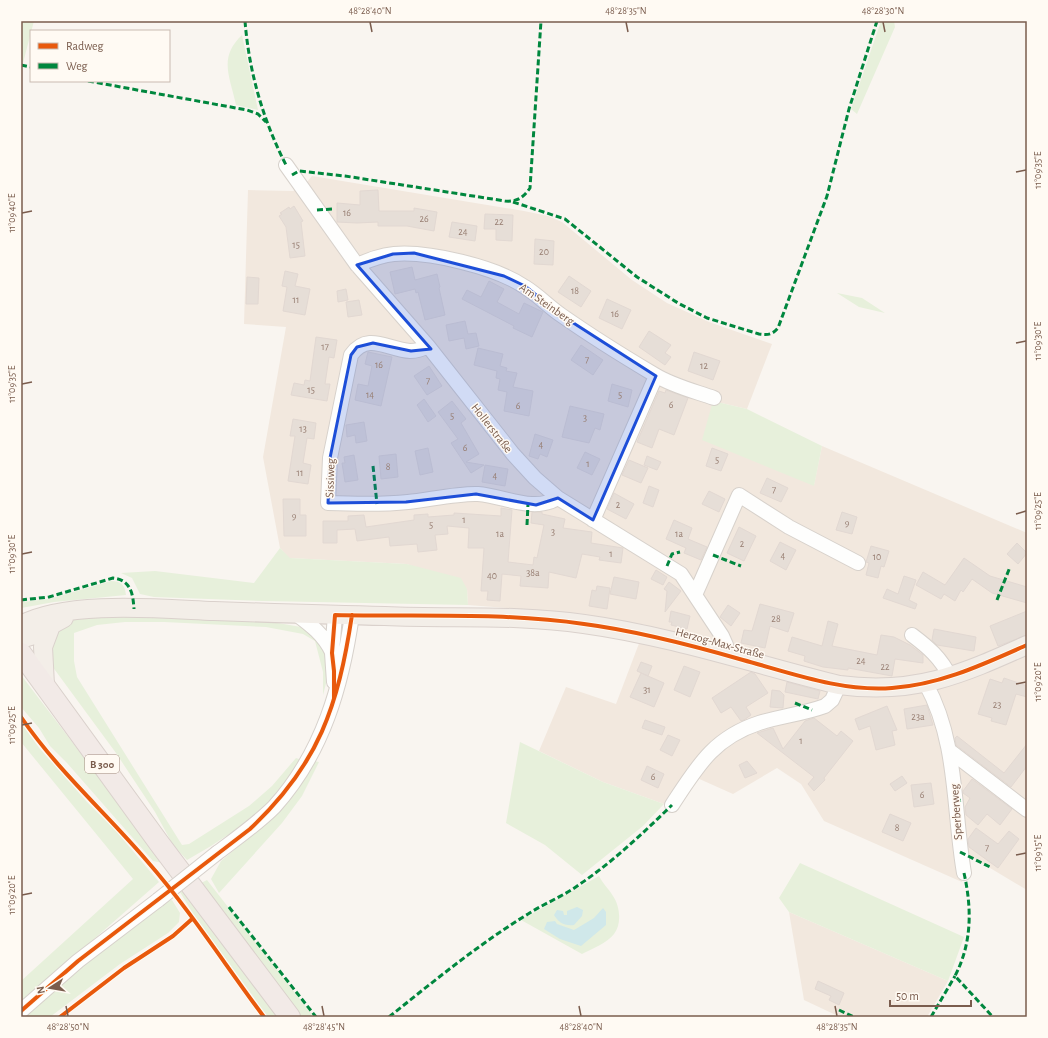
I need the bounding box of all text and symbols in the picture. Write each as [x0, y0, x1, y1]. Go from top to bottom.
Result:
text: 48°28'40"N [348, 6, 392, 16]
text: 48°28'35"N [605, 6, 647, 16]
text: 48°28'30"N [862, 6, 904, 16]
legend [30, 30, 170, 82]
text: Radweg [66, 40, 103, 52]
text: Weg [66, 60, 88, 72]
text: 11°09'35"E [1033, 151, 1043, 189]
text: 11°09'40"E [7, 193, 17, 233]
house number: 16 [343, 208, 351, 218]
house number: 26 [419, 214, 429, 224]
house number: 22 [494, 217, 504, 227]
house number: 24 [458, 227, 468, 237]
house number: 15 [292, 240, 300, 250]
house number: 20 [539, 247, 549, 257]
street label: Am Steinberg [517, 281, 577, 327]
house number: 18 [571, 286, 579, 296]
house number: 11 [293, 295, 299, 305]
house number: 16 [611, 309, 619, 319]
text: 11°09'30"E [1033, 322, 1043, 360]
house number: 17 [321, 342, 329, 352]
house number: 7 [585, 355, 589, 365]
house number: 16 [375, 360, 383, 370]
house number: 12 [700, 361, 708, 371]
text: 11°09'35"E [7, 365, 17, 403]
house number: 7 [426, 376, 430, 386]
house number: 15 [307, 385, 315, 395]
house number: 14 [366, 390, 374, 400]
house number: 5 [618, 390, 622, 400]
house number: 6 [669, 400, 674, 410]
street label: Hollerstraße [469, 401, 515, 455]
house number: 6 [516, 401, 521, 411]
house number: 5 [450, 411, 454, 421]
house number: 3 [583, 413, 587, 423]
house number: 13 [299, 424, 307, 434]
house number: 4 [539, 440, 544, 450]
house number: 6 [463, 443, 468, 453]
house number: 5 [715, 455, 719, 465]
street label: Sissiweg [323, 458, 337, 498]
house number: 1 [586, 459, 590, 469]
house number: 8 [386, 462, 391, 472]
house number: 11 [297, 468, 303, 478]
house number: 4 [493, 471, 498, 481]
house number: 7 [772, 485, 776, 495]
text: 11°09'25"E [1033, 492, 1043, 530]
house number: 2 [616, 500, 621, 510]
house number: 9 [292, 511, 297, 521]
house number: 1 [462, 515, 466, 525]
house number: 9 [845, 518, 850, 528]
house number: 5 [429, 520, 433, 530]
house number: 3 [551, 527, 555, 537]
house number: 1a [496, 529, 504, 539]
house number: 1a [675, 529, 683, 539]
text: 11°09'30"E [7, 535, 17, 573]
house number: 2 [740, 539, 745, 549]
house number: 1 [609, 549, 613, 559]
house number: 4 [781, 551, 786, 561]
house number: 10 [873, 552, 881, 562]
house number: 38a [526, 568, 540, 578]
house number: 40 [487, 571, 497, 581]
house number: 28 [771, 614, 781, 624]
street label: Herzog-Max-Straße [674, 625, 766, 661]
house number: 24 [856, 656, 866, 666]
house number: 22 [880, 662, 890, 672]
text: 11°09'20"E [1033, 662, 1043, 701]
house number: 31 [643, 685, 651, 695]
house number: 23 [993, 700, 1001, 710]
text: 11°09'25"E [7, 706, 17, 744]
house number: 23a [911, 712, 925, 722]
house number: 1 [799, 736, 803, 746]
road number: B 300 [85, 755, 119, 773]
house number: 6 [651, 772, 656, 782]
street label: Sperberweg [948, 783, 964, 840]
house number: 6 [920, 790, 925, 800]
house number: 8 [895, 823, 900, 833]
text: 11°09'15"E [1033, 834, 1043, 871]
house number: 7 [985, 843, 989, 853]
text: 11°09'20"E [7, 875, 17, 914]
north arrow [30, 968, 70, 1008]
scale bar [890, 982, 971, 1008]
text: N [35, 985, 47, 995]
text: 50 m [896, 990, 919, 1002]
text: 48°28'50"N [47, 1022, 89, 1032]
text: 48°28'45"N [303, 1022, 345, 1032]
text: 48°28'40"N [559, 1022, 603, 1032]
text: 48°28'35"N [816, 1022, 858, 1032]

